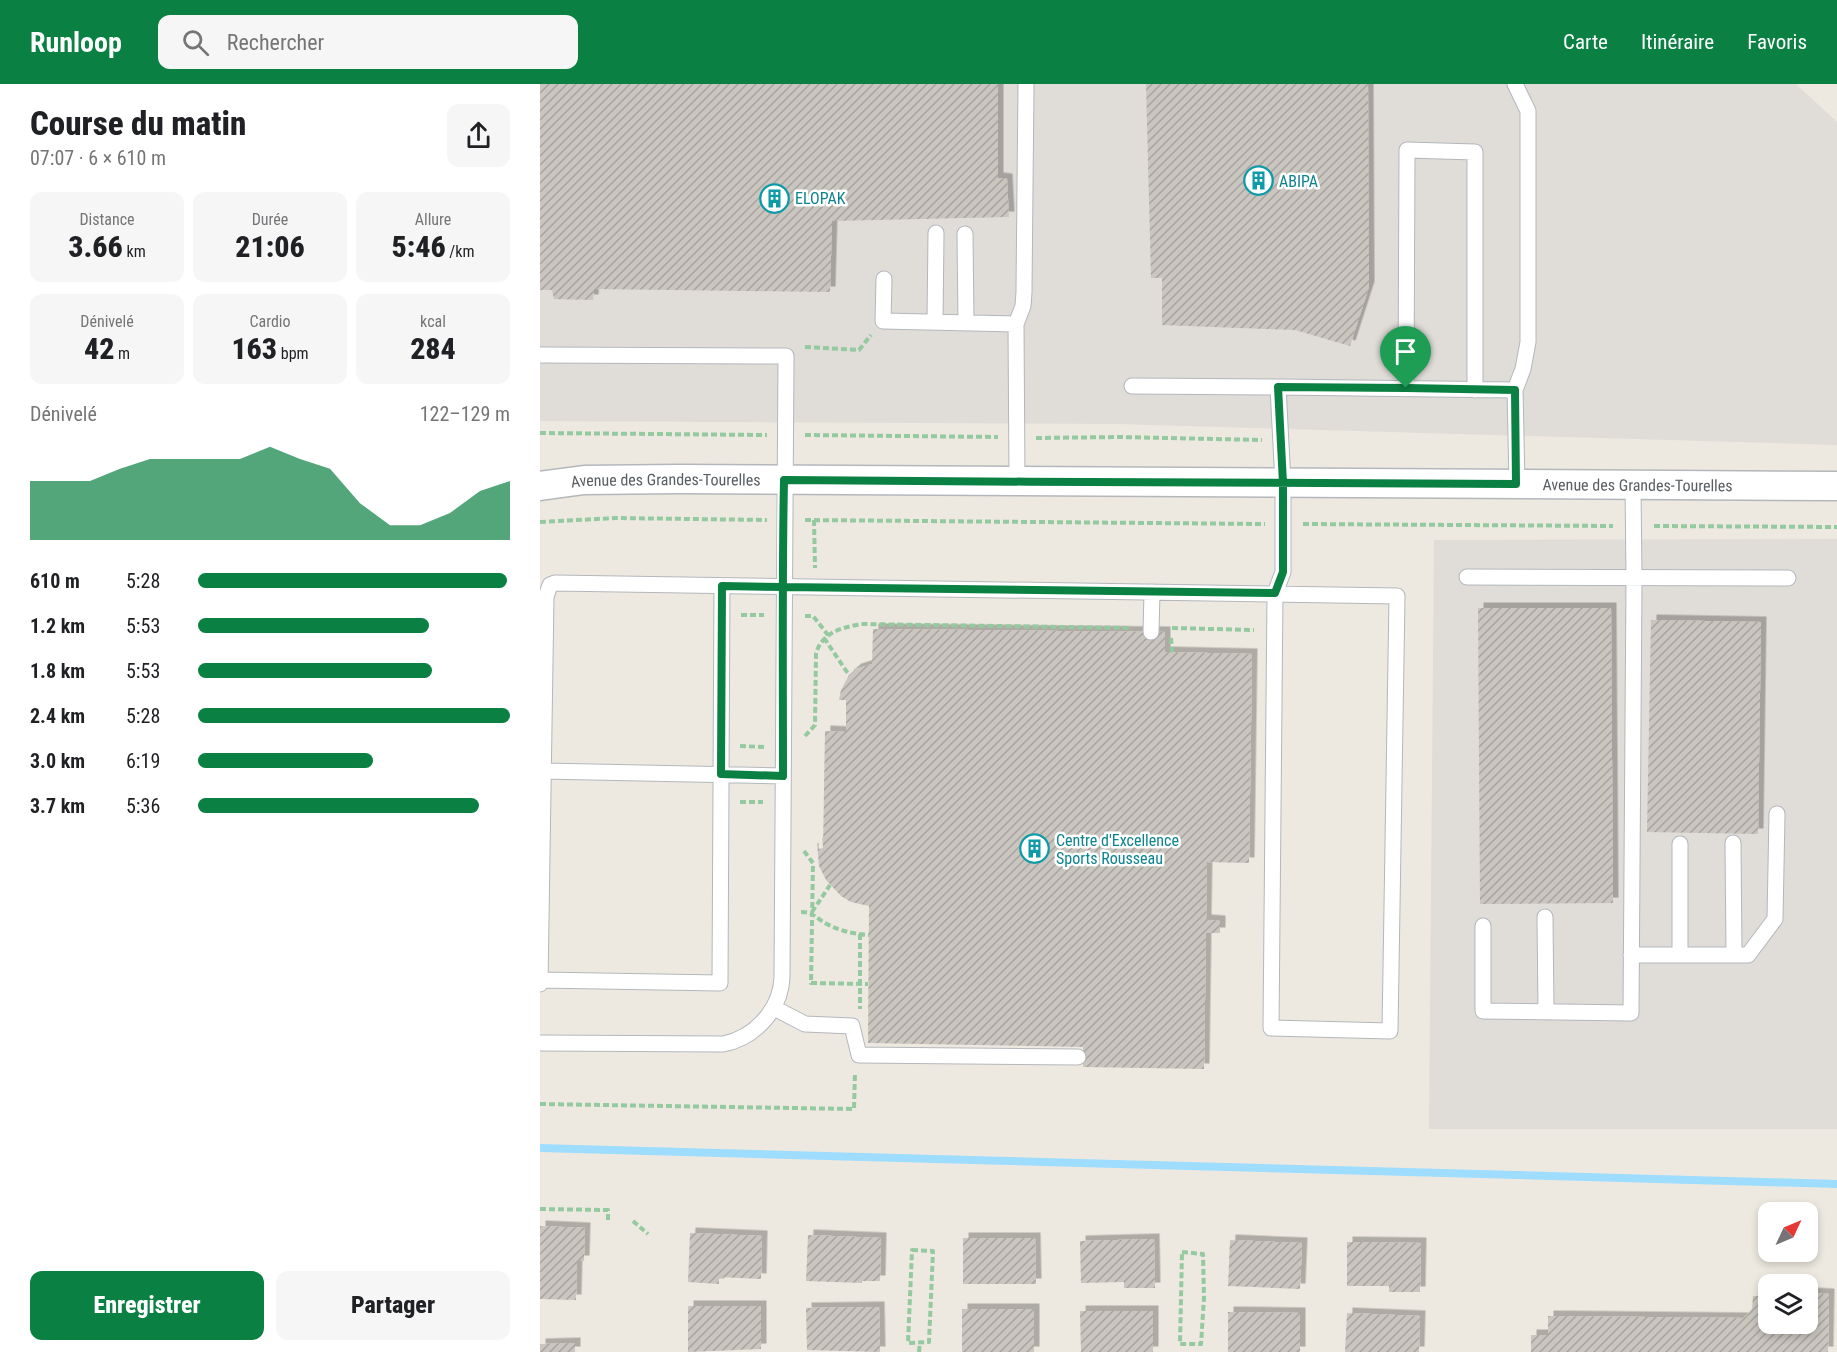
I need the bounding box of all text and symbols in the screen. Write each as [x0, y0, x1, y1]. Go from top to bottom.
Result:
search box [158, 15, 578, 69]
text: Runloop [30, 26, 122, 59]
icon: search [179, 26, 212, 59]
text: Rechercher [227, 30, 324, 55]
text: Carte [1563, 30, 1608, 54]
text: Itinéraire [1641, 30, 1714, 54]
text: Favoris [1747, 30, 1807, 54]
text: Course du matin [30, 104, 246, 143]
button: share [447, 104, 510, 167]
text: 07:07 · 6 × 610 m [30, 146, 166, 170]
building icon: ABIPA [1242, 165, 1274, 197]
place label: ABIPA [1279, 172, 1318, 191]
building icon: ELOPAK [758, 182, 790, 214]
place label: ELOPAK [795, 189, 846, 208]
text: Distance [79, 210, 135, 229]
text: Durée [252, 210, 288, 229]
text: Allure [415, 210, 451, 229]
text: 3.66 [68, 229, 123, 264]
text: 21:06 [235, 229, 305, 264]
text: 5:46 [391, 229, 446, 264]
text: km [123, 242, 146, 261]
text: /km [446, 242, 475, 261]
text: Dénivelé [80, 312, 134, 331]
text: Cardio [249, 312, 291, 331]
text: kcal [420, 312, 446, 331]
pin [1380, 326, 1431, 388]
text: 42 [84, 331, 114, 366]
text: 163 [231, 331, 277, 366]
text: 284 [410, 331, 456, 366]
icon: arrive [1389, 335, 1422, 368]
text: m [114, 344, 130, 363]
text: bpm [277, 344, 309, 363]
text: Dénivelé [30, 402, 97, 426]
text: 122–129 m [420, 402, 510, 426]
street label: Avenue des Grandes-Tourelles [569, 470, 761, 492]
street label: Avenue des Grandes-Tourelles [1543, 475, 1733, 495]
text: 610 m [30, 569, 80, 593]
text: 5:28 [126, 569, 160, 593]
text: 1.2 km [30, 614, 85, 638]
text: 5:53 [126, 614, 160, 638]
text: 1.8 km [30, 659, 85, 683]
text: 5:53 [126, 659, 160, 683]
text: 2.4 km [30, 704, 85, 728]
text: 5:28 [126, 704, 160, 728]
text: 3.0 km [30, 749, 85, 773]
text: 6:19 [126, 749, 160, 773]
text: 3.7 km [30, 794, 85, 818]
text: 5:36 [126, 794, 160, 818]
place label: Centre d'Excellence Sports Rousseau [1056, 831, 1179, 868]
building icon: Centre d'Excellence Sports Rousseau [1019, 833, 1051, 865]
north arrow [1758, 1202, 1818, 1262]
map controls [1758, 1202, 1818, 1334]
button: Enregistrer [30, 1271, 264, 1340]
button: Partager [276, 1271, 510, 1340]
button: layers [1758, 1274, 1818, 1334]

